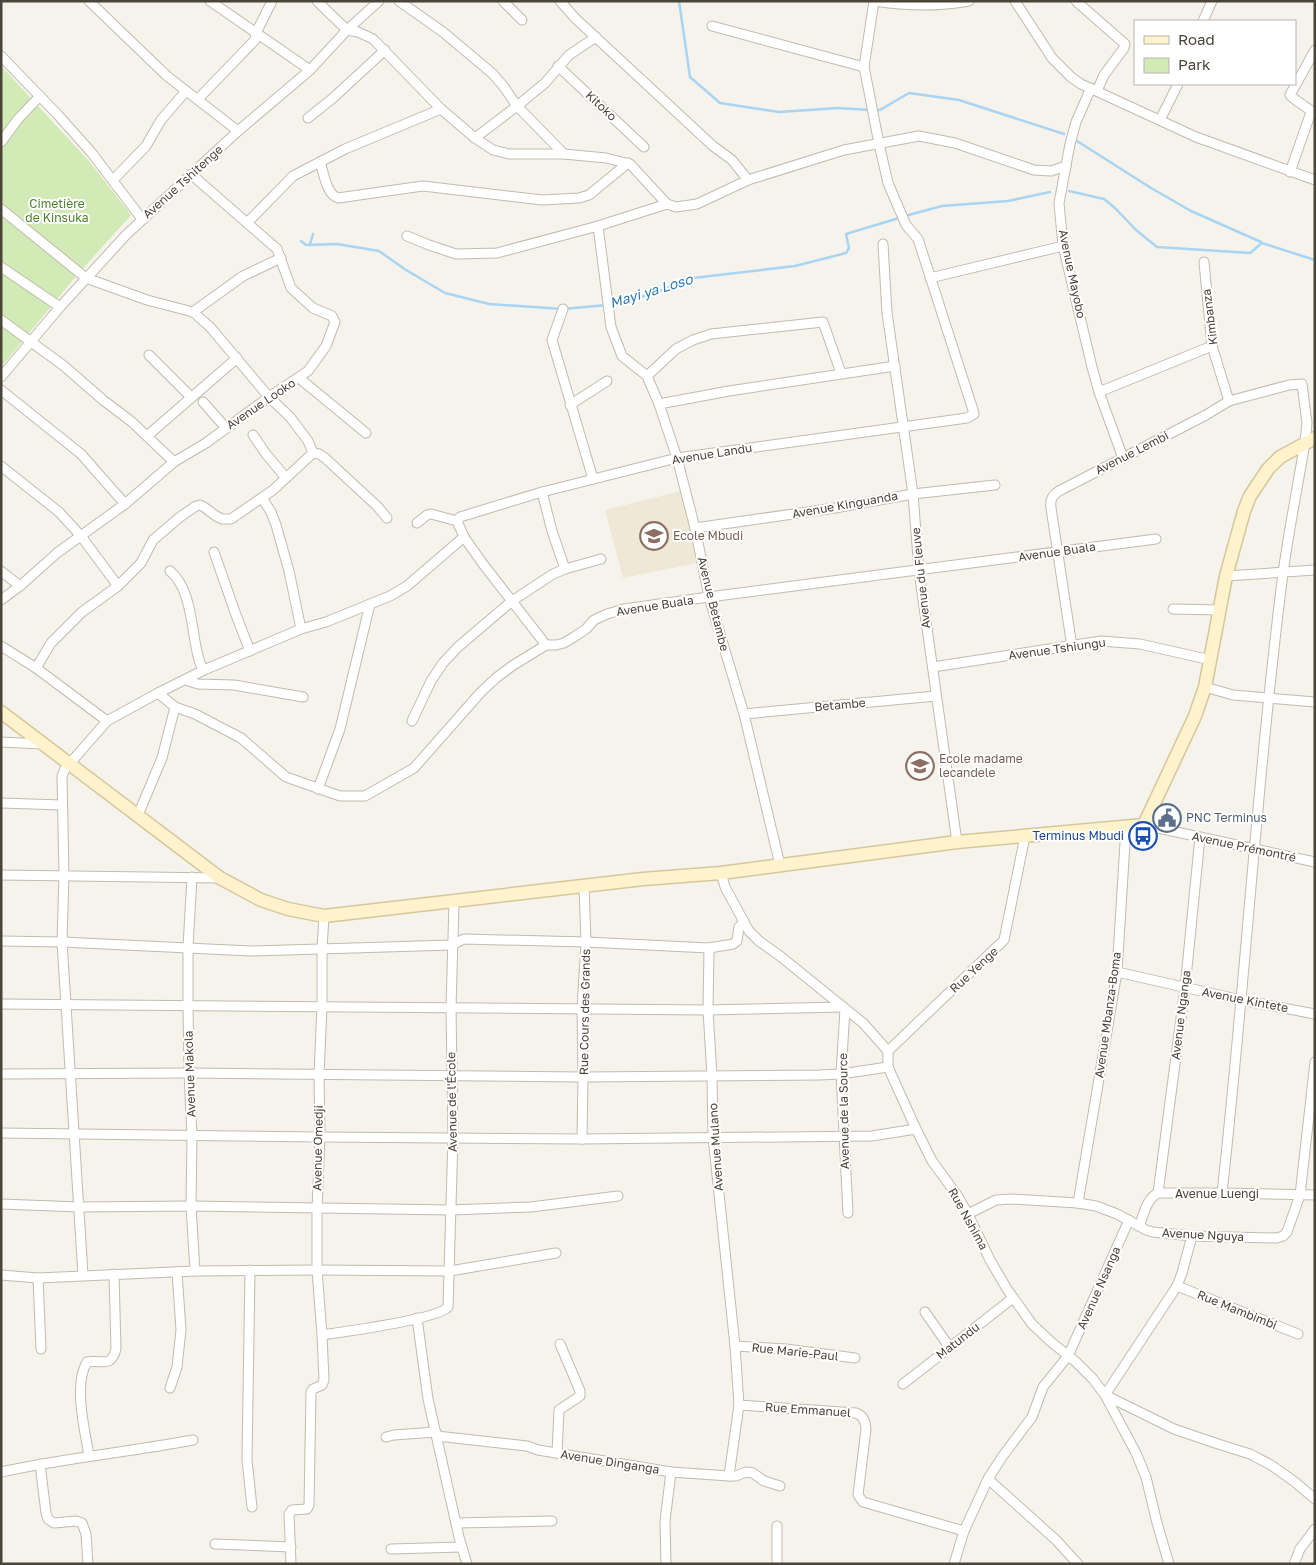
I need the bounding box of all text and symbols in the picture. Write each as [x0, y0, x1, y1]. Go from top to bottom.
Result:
legend [1134, 20, 1296, 85]
text: Road [1178, 30, 1215, 48]
text: Park [1178, 55, 1211, 73]
street label: Kitoko [583, 87, 620, 124]
street label: Avenue Tshitenge [140, 142, 226, 222]
park label: Cimetière de Kinsuka [25, 196, 89, 225]
street label: Avenue Mayobo [1056, 228, 1089, 320]
water label: Mayi ya Loso [607, 269, 696, 311]
street label: Kimbanza [1199, 288, 1220, 346]
street label: Avenue Looko [223, 375, 298, 432]
street label: Avenue Lembi [1093, 428, 1171, 477]
street label: Avenue Landu [671, 440, 753, 467]
street label: Avenue Kinguanda [791, 488, 899, 521]
school or university icon: Ecole Mbudi [639, 521, 669, 551]
street label: Avenue du Fleuve [908, 527, 933, 629]
place label: Ecole Mbudi [673, 528, 743, 543]
street label: Avenue Buala [1017, 539, 1097, 564]
street label: Avenue Betambe [694, 555, 732, 653]
street label: Avenue Buala [615, 592, 695, 619]
street label: Avenue Tshiungu [1007, 634, 1107, 663]
street label: Betambe [814, 695, 866, 714]
school or university icon: Ecole madame lecandele [905, 751, 935, 781]
place label: Ecole madame lecandele [939, 751, 1023, 780]
public building icon: PNC Terminus [1152, 803, 1182, 833]
place label: PNC Terminus [1186, 810, 1267, 825]
bus stop icon: Terminus Mbudi [1128, 821, 1158, 851]
place label: Terminus Mbudi [1033, 828, 1124, 843]
street label: Avenue Prémontré [1191, 828, 1298, 865]
street label: Rue Yenge [946, 943, 1001, 996]
street label: Rue Cours des Grands [576, 949, 593, 1075]
street label: Avenue Mbanza-Boma [1091, 951, 1124, 1079]
street label: Avenue Nganga [1168, 969, 1193, 1061]
street label: Avenue Kintete [1201, 984, 1290, 1015]
street label: Avenue Makola [180, 1030, 199, 1118]
street label: Avenue de l'École [443, 1052, 460, 1152]
street label: Avenue de la Source [835, 1053, 852, 1169]
street label: Avenue Mulano [705, 1103, 726, 1192]
street label: Avenue Omedji [309, 1105, 326, 1191]
street label: Rue Nshima [945, 1185, 992, 1252]
street label: Avenue Luengi [1175, 1186, 1259, 1201]
street label: Avenue Nguya [1162, 1225, 1244, 1244]
street label: Avenue Nsanga [1074, 1244, 1124, 1332]
street label: Rue Mambimbi [1195, 1287, 1279, 1332]
street label: Matundu [933, 1319, 982, 1362]
street label: Rue Marie-Paul [751, 1339, 839, 1364]
street label: Rue Emmanuel [765, 1399, 852, 1420]
street label: Avenue Dinganga [559, 1446, 661, 1477]

